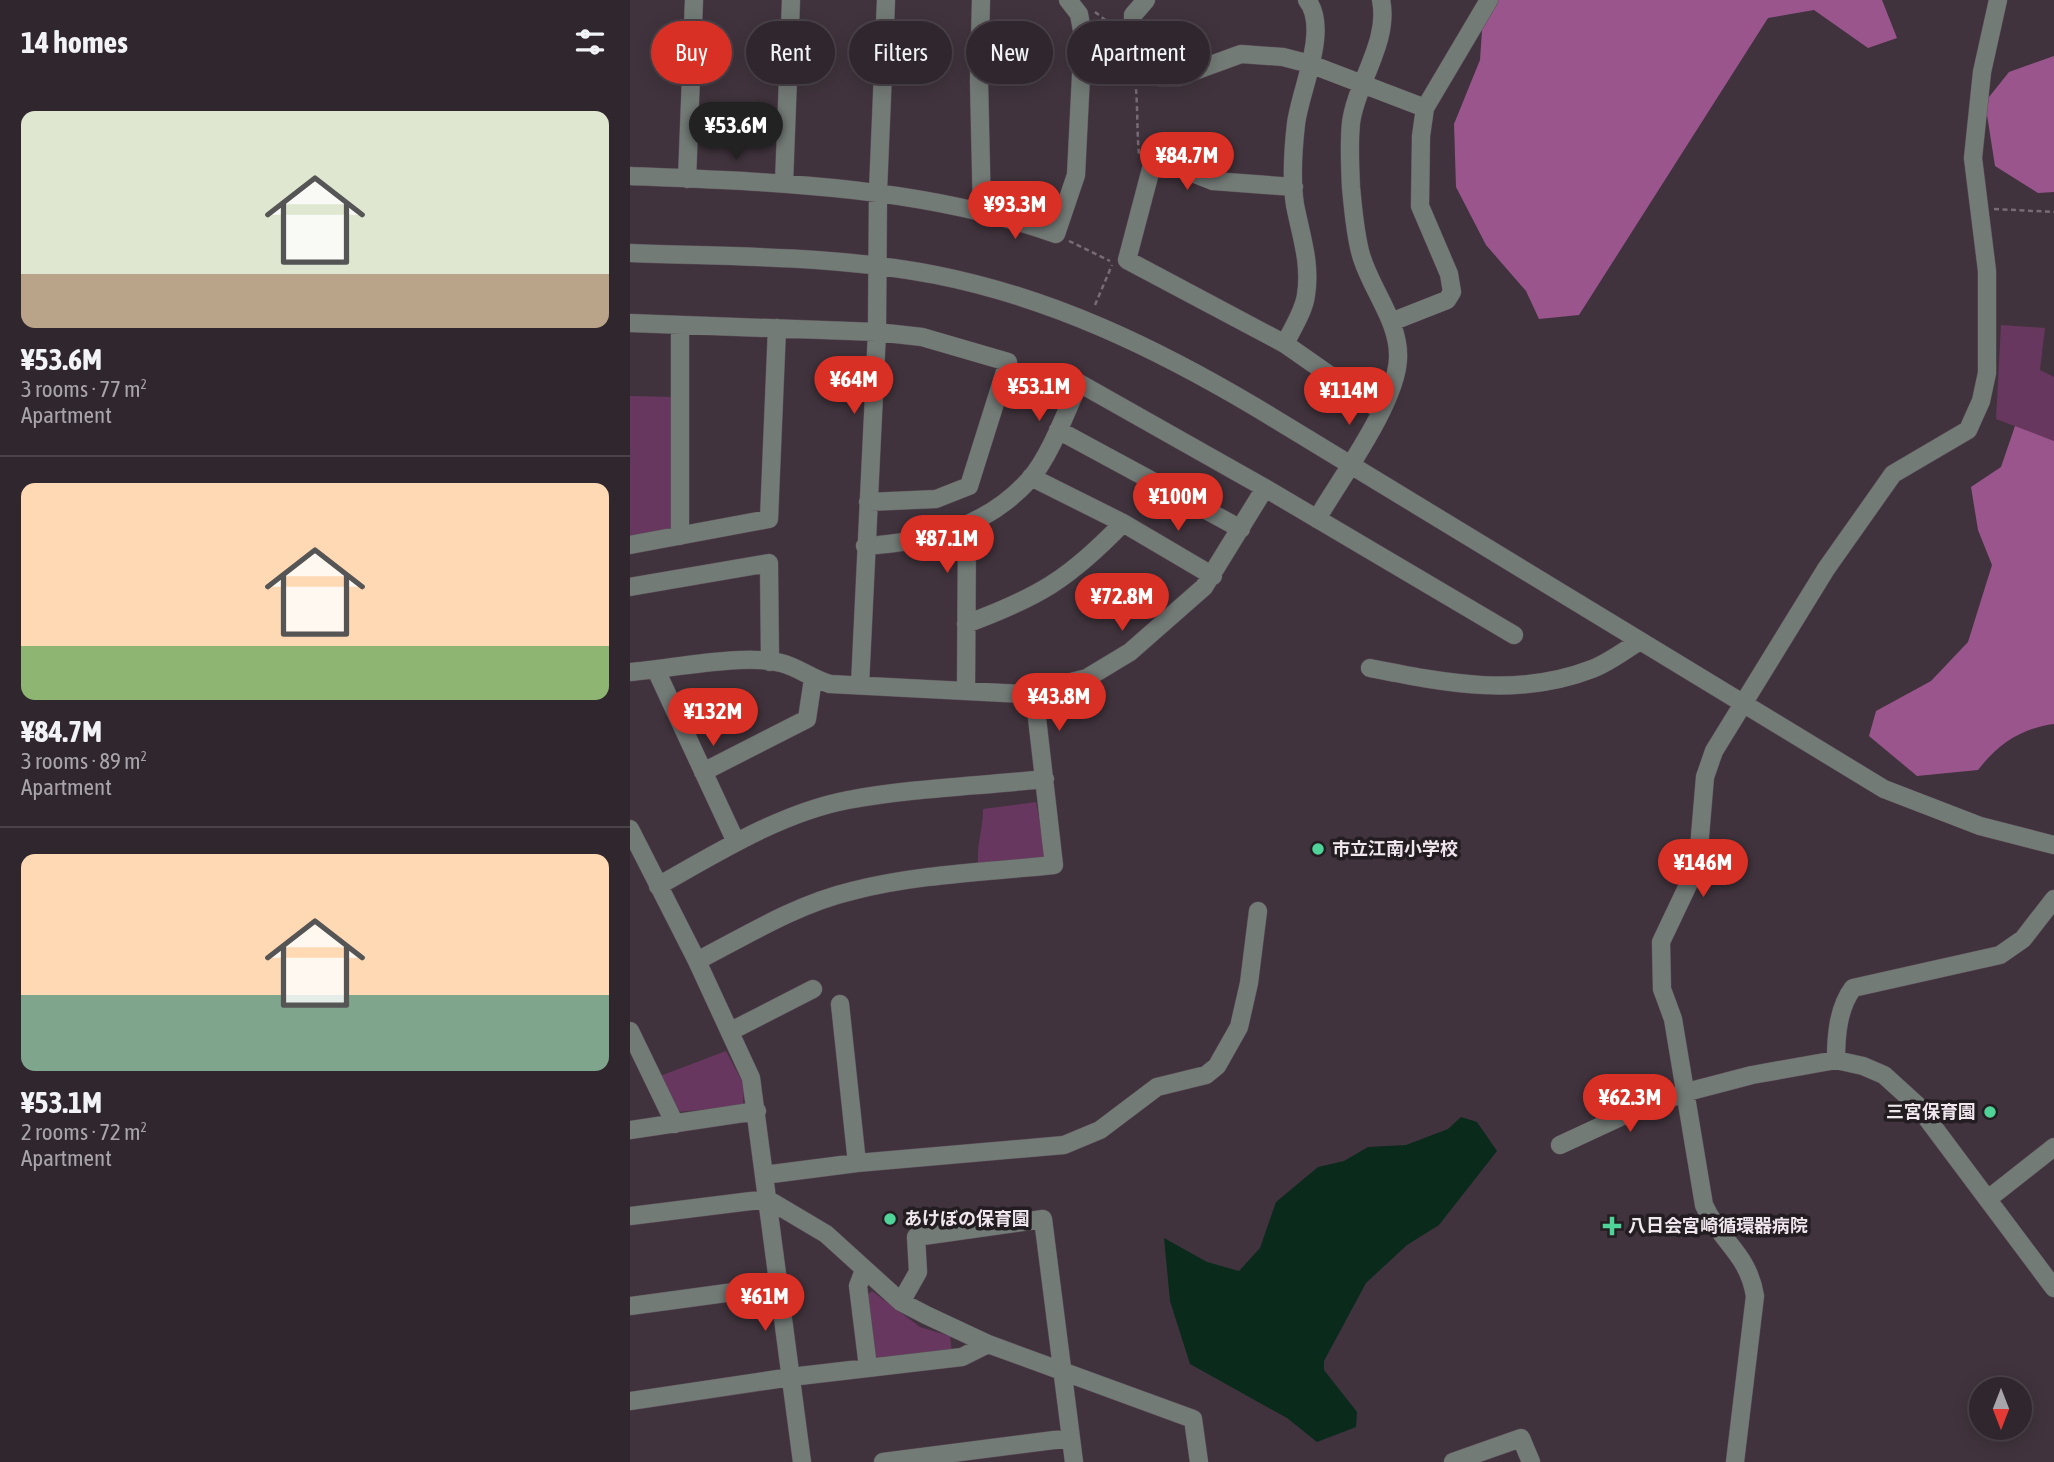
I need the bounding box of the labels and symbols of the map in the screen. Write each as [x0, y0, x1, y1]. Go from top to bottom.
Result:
pin: ¥53.6M [679, 102, 793, 162]
pin: ¥84.7M [1130, 132, 1244, 192]
pin: ¥93.3M [958, 182, 1072, 241]
pin: ¥64M [813, 356, 895, 416]
pin: ¥53.1M [982, 364, 1096, 423]
pin: ¥114M [1300, 368, 1398, 427]
pin: ¥100M [1129, 474, 1227, 533]
pin: ¥87.1M [890, 516, 1004, 575]
pin: ¥72.8M [1065, 574, 1179, 633]
pin: ¥43.8M [1002, 674, 1116, 733]
pin: ¥132M [664, 688, 762, 748]
place label: 市立江南小学校 [1332, 838, 1458, 859]
pin: ¥146M [1654, 839, 1752, 899]
marker: 市立江南小学校 [1310, 841, 1326, 857]
pin: ¥62.3M [1573, 1074, 1687, 1134]
place label: 三宮保育園 [1886, 1101, 1976, 1122]
marker: 三宮保育園 [1982, 1104, 1998, 1120]
place label: あけぼの保育園 [904, 1208, 1030, 1229]
marker: あけぼの保育園 [882, 1211, 898, 1227]
place label: 八日会宮崎循環器病院 [1628, 1215, 1808, 1236]
marker: 八日会宮崎循環器病院 [1602, 1216, 1622, 1236]
pin: ¥61M [724, 1274, 806, 1333]
north arrow [1969, 1377, 2032, 1440]

